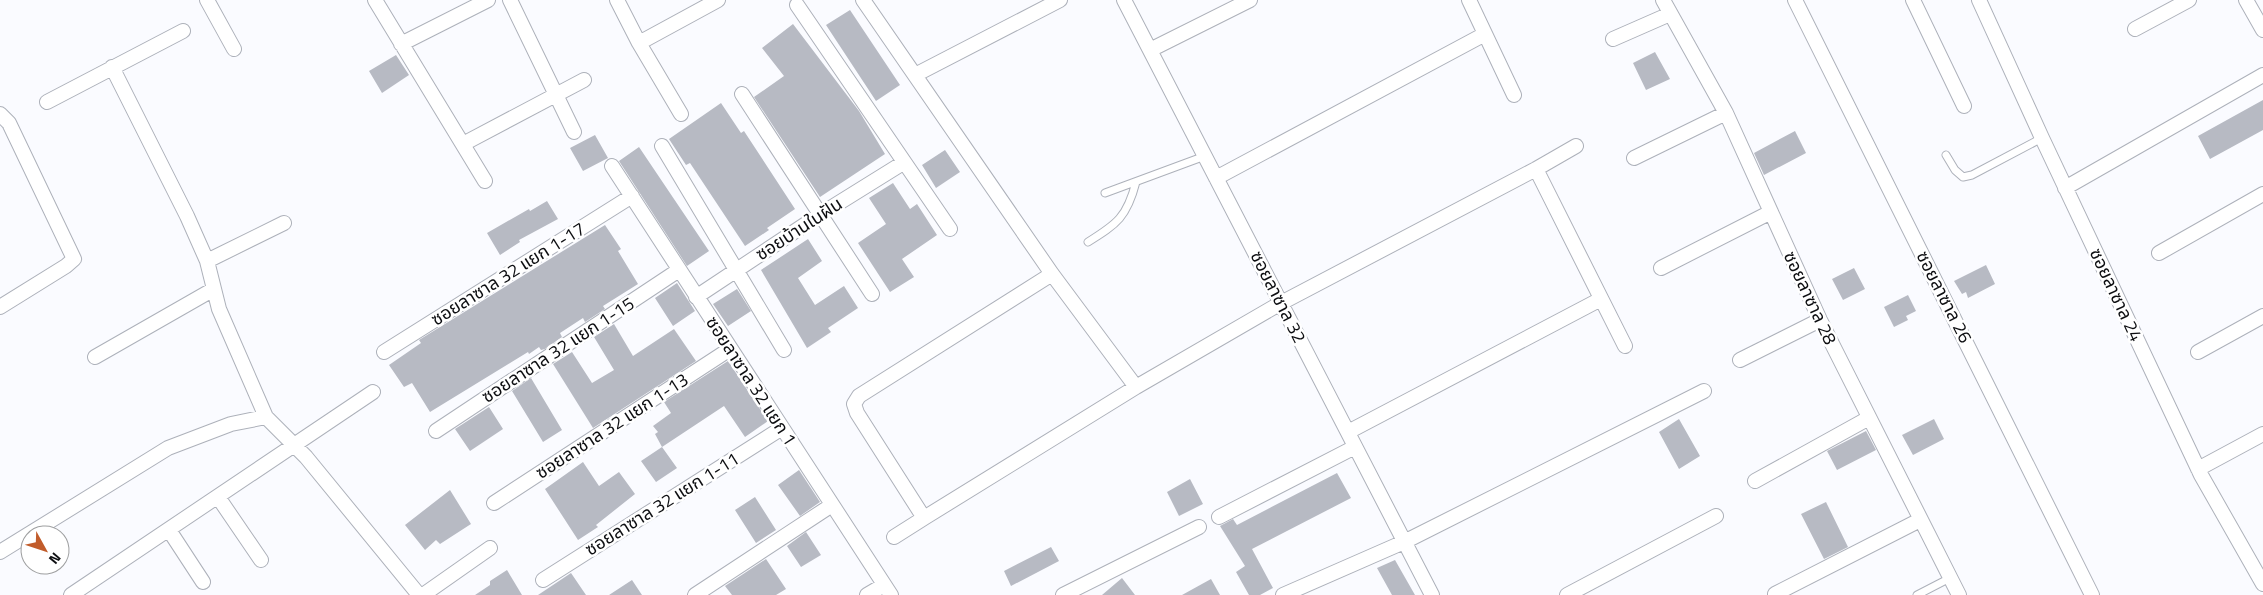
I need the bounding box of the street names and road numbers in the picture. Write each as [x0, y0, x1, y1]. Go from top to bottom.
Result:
street label: ซอยบ้านในฝัน [750, 190, 848, 267]
street label: ซอยลาซาล 32 แยก 1-17 [425, 215, 590, 332]
street label: ซอยลาซาล 24 [2083, 244, 2150, 346]
street label: ซอยลาซาล 32 [1244, 246, 1313, 348]
street label: ซอยลาซาล 26 [1910, 246, 1979, 348]
street label: ซอยลาซาล 28 [1777, 247, 1844, 349]
street label: ซอยลาซาล 32 แยก 1-15 [476, 290, 640, 409]
street label: ซอยลาซาล 32 แยก 1 [699, 311, 803, 451]
street label: ซอยลาซาล 32 แยก 1-13 [530, 366, 694, 485]
street label: ซอยลาซาล 32 แยก 1-11 [579, 445, 744, 562]

